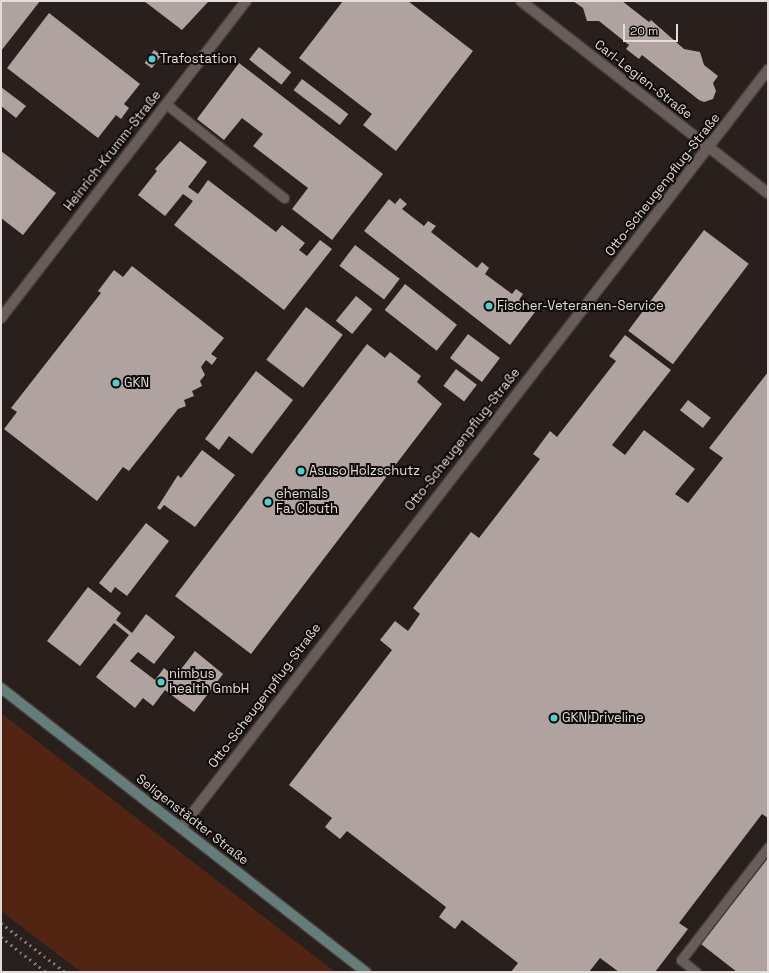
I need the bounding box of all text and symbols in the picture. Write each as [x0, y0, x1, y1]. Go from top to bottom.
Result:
scale bar [625, 16, 680, 42]
text: 20 m [630, 23, 658, 39]
street label: Carl-Legien-Straße [591, 37, 695, 123]
place label: Trafostation [160, 51, 237, 67]
marker: Trafostation [147, 54, 157, 64]
street label: Heinrich-Krumm-Straße [61, 88, 165, 214]
street label: Otto-Scheugenpflug-Straße [602, 110, 724, 260]
place label: Fischer-Veteranen-Service [497, 298, 664, 314]
marker: Fischer-Veteranen-Service [484, 301, 494, 311]
street label: Otto-Scheugenpflug-Straße [402, 365, 524, 515]
place label: GKN [124, 375, 149, 391]
marker: GKN [111, 378, 121, 388]
place label: Asuso Holzschutz [309, 463, 420, 479]
marker: Asuso Holzschutz [296, 466, 306, 476]
place label: ehemals Fa. Clouth [276, 487, 339, 518]
marker: ehemals Fa. Clouth [263, 497, 273, 507]
street label: Otto-Scheugenpflug-Straße [205, 621, 325, 771]
place label: nimbus health GmbH [169, 667, 249, 698]
marker: nimbus health GmbH [156, 677, 166, 687]
place label: GKN Driveline [562, 710, 644, 726]
marker: GKN Driveline [549, 713, 559, 723]
street label: Seligenstädter Straße [133, 771, 251, 869]

